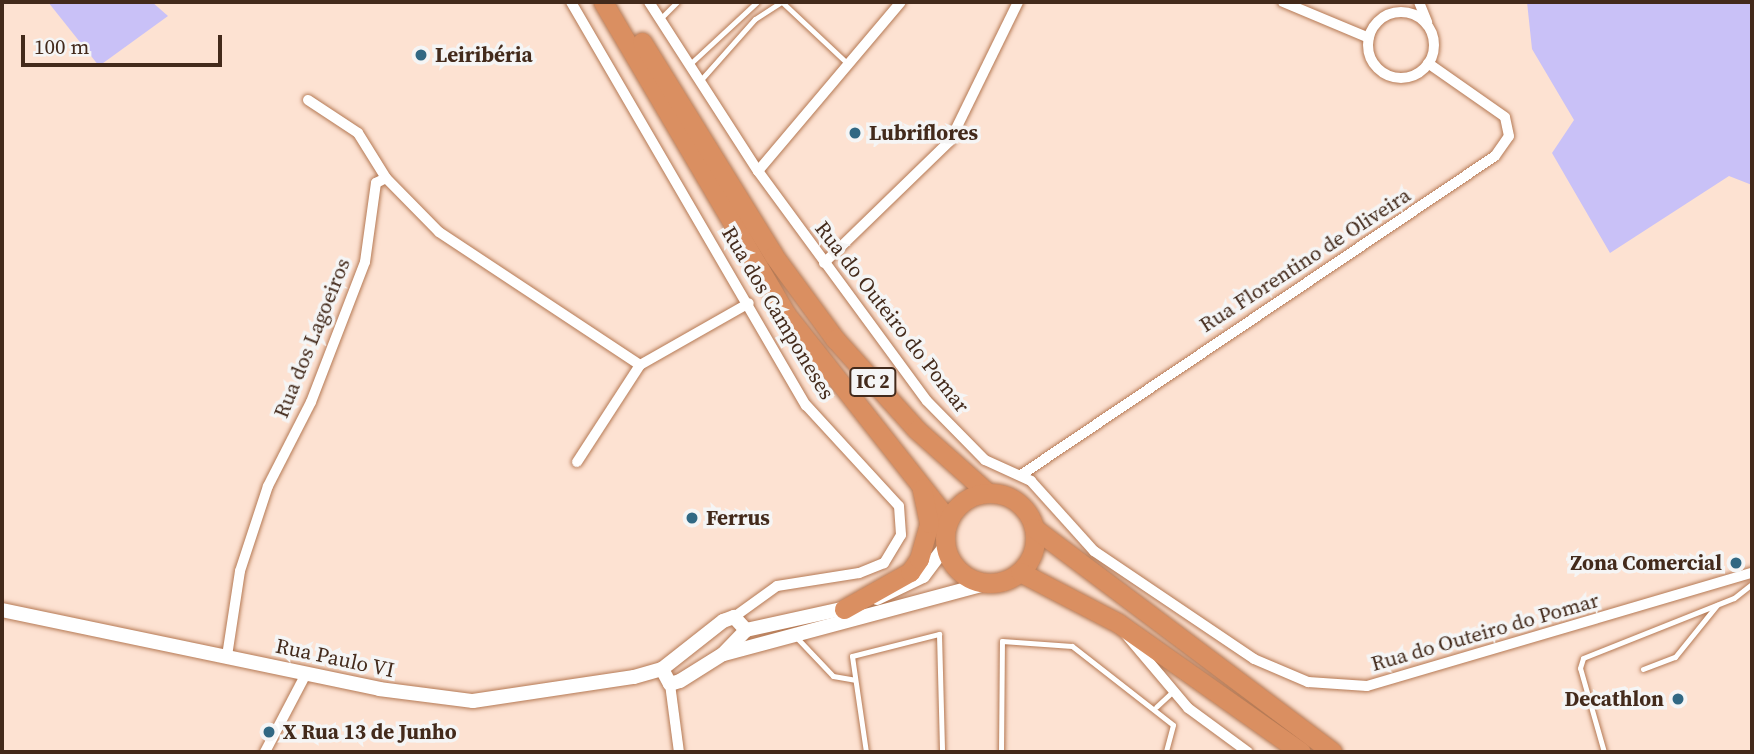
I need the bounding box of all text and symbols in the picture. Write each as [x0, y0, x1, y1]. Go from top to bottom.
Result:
scale bar [24, 21, 226, 65]
text: 100 m [34, 32, 89, 61]
place label: Leiribéria [435, 42, 533, 68]
marker: Leiribéria [413, 47, 429, 63]
place label: Lubriflores [869, 120, 978, 146]
marker: Lubriflores [847, 125, 863, 141]
street label: Rua Florentino de Oliveira [1195, 182, 1415, 338]
street label: Rua do Outeiro do Pomar [809, 216, 975, 418]
street label: Rua dos Camponeses [716, 222, 840, 404]
street label: Rua dos Lagoeiros [268, 254, 356, 422]
road number: IC 2 [848, 366, 898, 398]
place label: Ferrus [706, 505, 770, 531]
marker: Ferrus [684, 510, 700, 526]
place label: Zona Comercial [1570, 550, 1722, 576]
marker: Zona Comercial [1728, 555, 1744, 571]
street label: Rua do Outeiro do Pomar [1368, 587, 1602, 677]
street label: Rua Paulo VI [273, 633, 397, 683]
place label: Decathlon [1564, 686, 1664, 712]
marker: Decathlon [1670, 691, 1686, 707]
place label: X Rua 13 de Junho [283, 719, 457, 745]
marker: X Rua 13 de Junho [261, 724, 277, 740]

